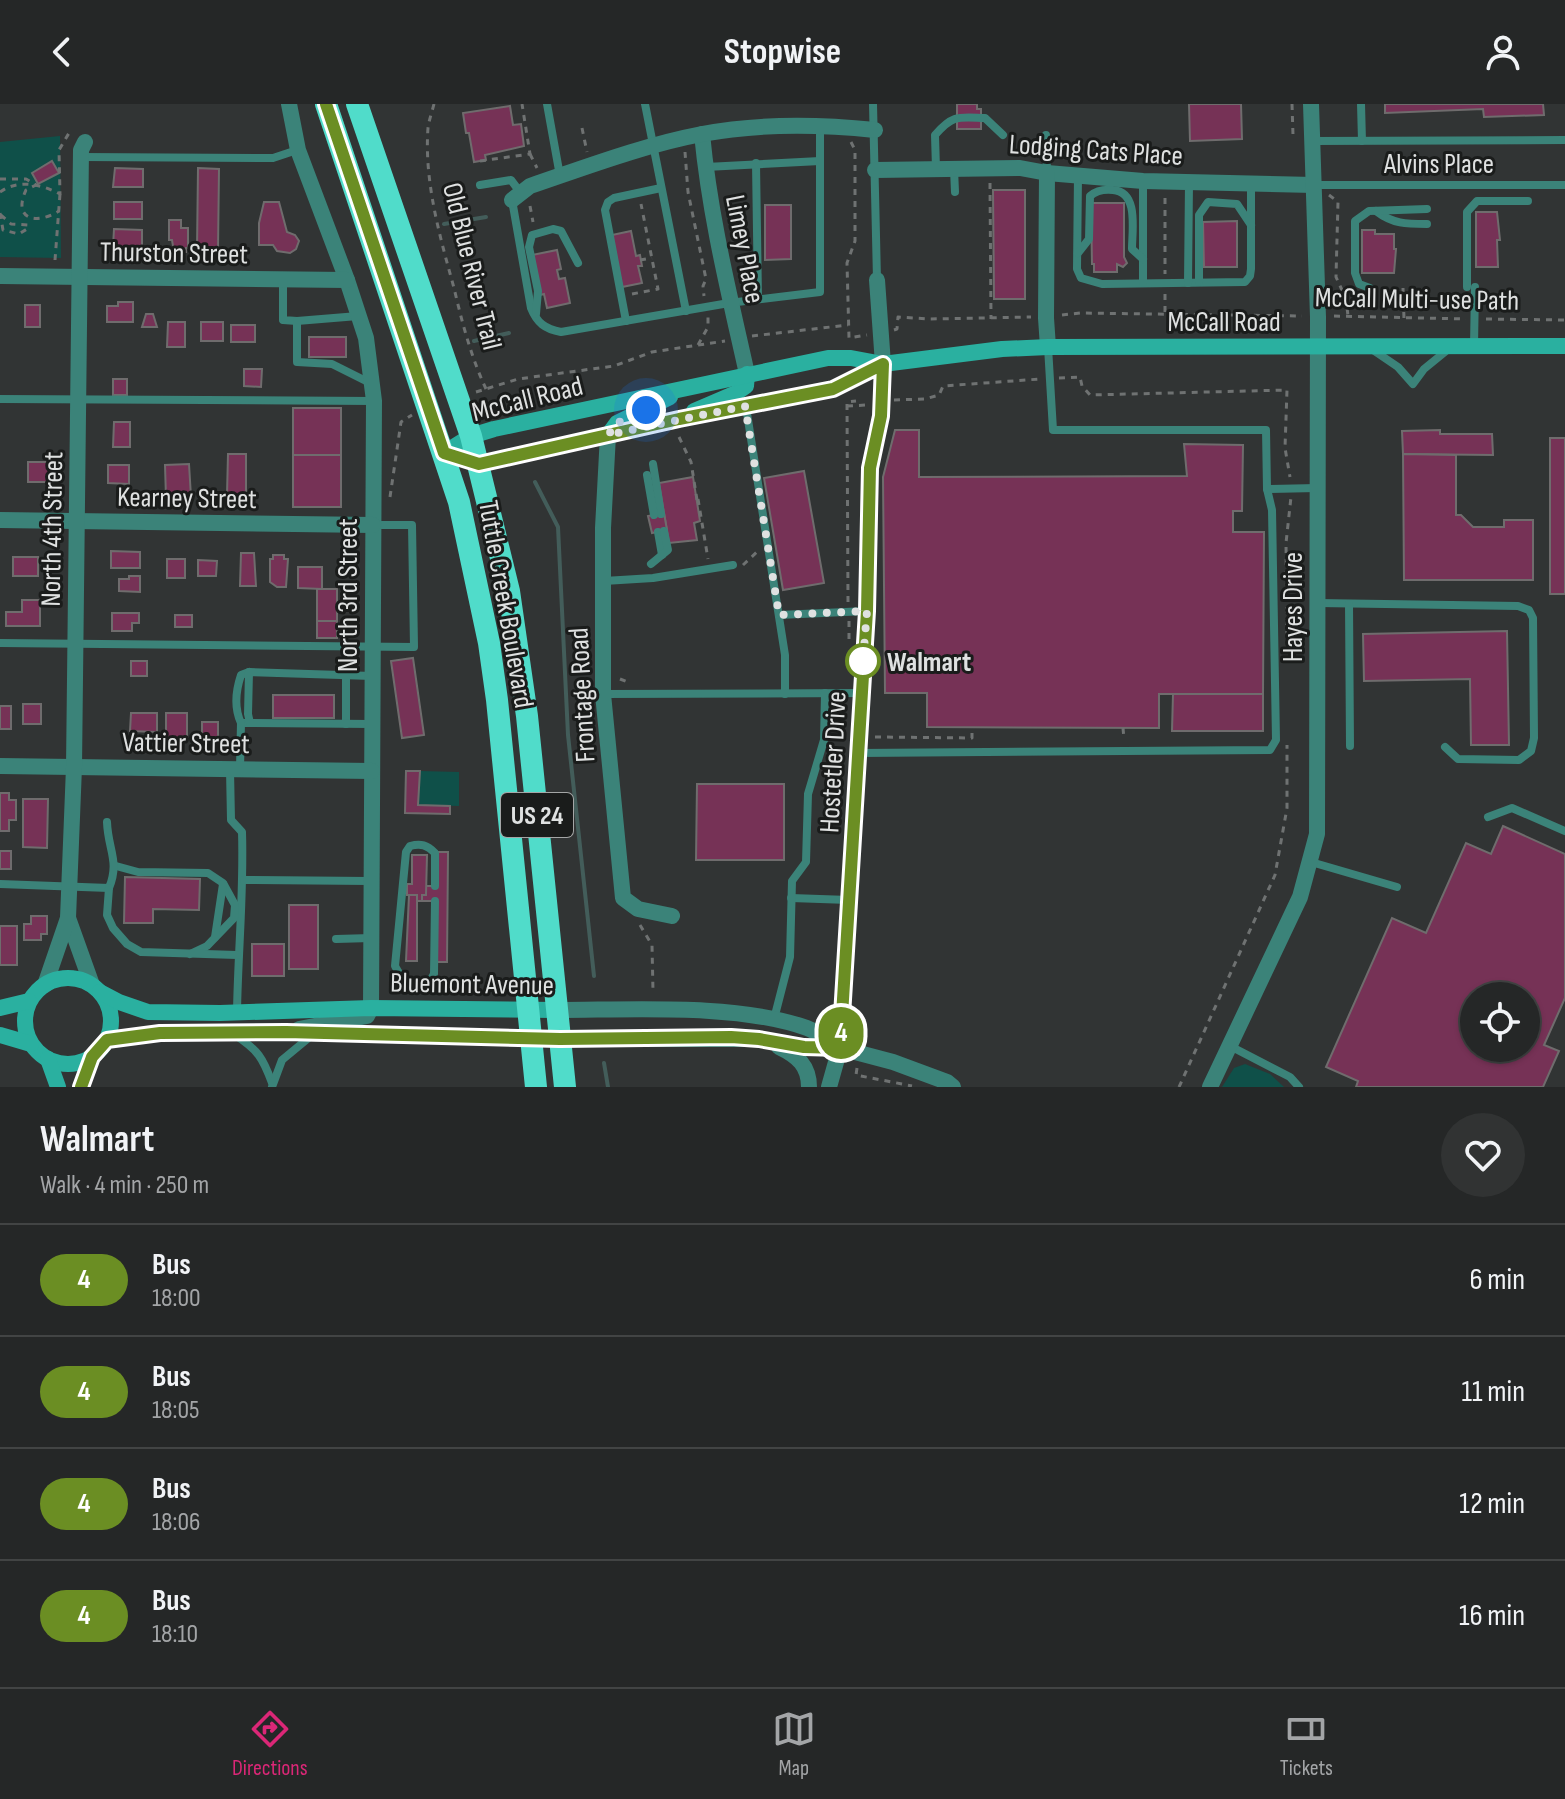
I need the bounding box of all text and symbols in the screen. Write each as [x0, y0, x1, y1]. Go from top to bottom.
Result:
icon: back [40, 30, 84, 74]
icon: person [1481, 30, 1525, 74]
text: Stopwise [724, 31, 841, 74]
street label: Lodging Cats Place [1008, 128, 1184, 173]
street label: Alvins Place [1383, 148, 1494, 181]
street label: Old Blue River Trail [435, 180, 508, 353]
street label: Limey Place [718, 192, 771, 306]
street label: Thurston Street [100, 236, 248, 271]
street label: McCall Multi-use Path [1314, 281, 1519, 318]
street label: McCall Road [1167, 306, 1281, 339]
street label: McCall Road [468, 370, 586, 429]
your location [626, 390, 666, 430]
street label: North 4th Street [35, 451, 70, 607]
street label: Kearney Street [117, 481, 257, 516]
street label: Tuttle Creek Boulevard [471, 498, 540, 711]
street label: North 3rd Street [332, 518, 365, 672]
street label: Hayes Drive [1277, 552, 1310, 662]
street label: Frontage Road [562, 627, 602, 763]
marker: Walmart [846, 644, 880, 678]
place label: Walmart [887, 646, 971, 679]
street label: Hostetler Drive [813, 690, 854, 834]
street label: Vattier Street [122, 726, 250, 761]
road number: US 24 [501, 793, 573, 837]
street label: Bluemont Avenue [390, 967, 554, 1002]
map controls [1460, 982, 1540, 1062]
button: locate [1460, 982, 1540, 1062]
line badge: 4 [815, 1007, 867, 1059]
text: 4 [834, 1016, 848, 1049]
button: heart [1441, 1113, 1525, 1197]
text: Walmart [40, 1117, 154, 1162]
text: Walk · 4 min · 250 m [40, 1170, 209, 1201]
text: Bus [152, 1247, 191, 1283]
text: 6 min [1469, 1262, 1525, 1298]
text: 4 [77, 1263, 91, 1296]
text: 18:00 [152, 1283, 201, 1314]
text: Bus [152, 1359, 191, 1395]
text: 11 min [1462, 1374, 1525, 1410]
text: 4 [77, 1375, 91, 1408]
text: 18:05 [152, 1395, 199, 1426]
text: Bus [152, 1471, 191, 1507]
text: 12 min [1459, 1486, 1525, 1522]
text: 4 [77, 1487, 91, 1520]
text: 18:06 [152, 1507, 200, 1538]
text: Bus [152, 1583, 191, 1619]
text: 16 min [1459, 1598, 1525, 1634]
text: 4 [77, 1599, 91, 1632]
text: 18:10 [152, 1619, 198, 1650]
tab: Directions [232, 1707, 308, 1782]
tab: Map [772, 1707, 816, 1782]
tab: Tickets [1280, 1707, 1333, 1782]

